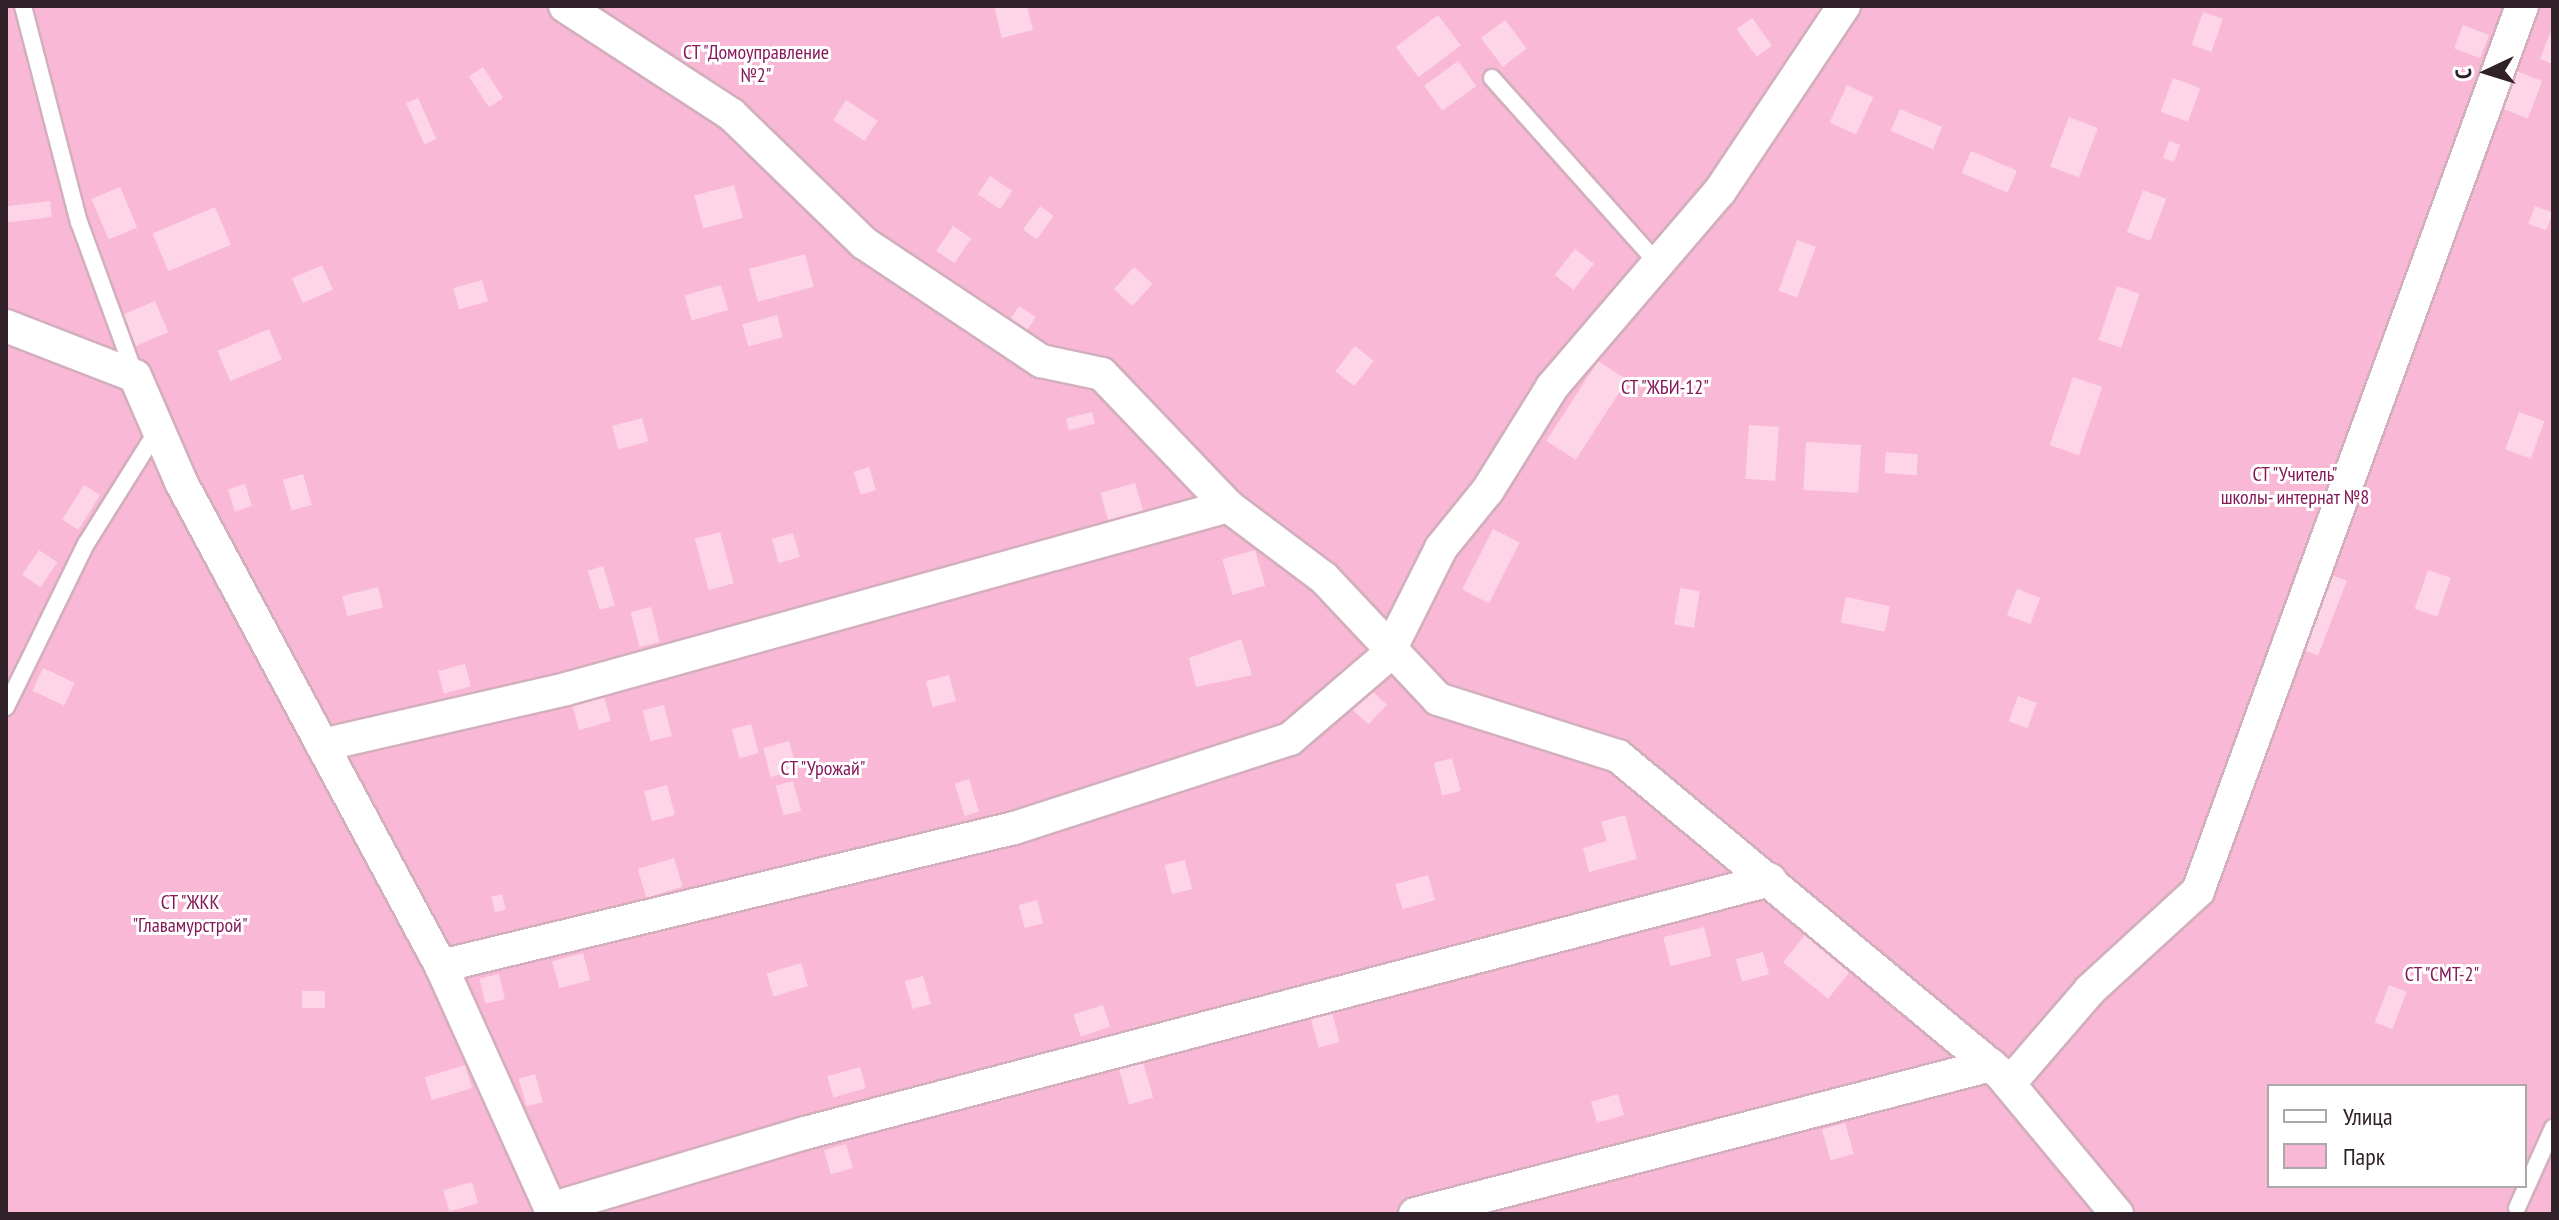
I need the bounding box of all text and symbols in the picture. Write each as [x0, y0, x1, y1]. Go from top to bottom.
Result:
north arrow [2447, 32, 2527, 112]
park label: СТ "Домоуправление №2" [682, 41, 830, 88]
text: С [2449, 68, 2477, 80]
park label: СТ "ЖБИ-12" [1620, 375, 1710, 399]
park label: СТ "Учитель" школы- интернат №8 [2220, 463, 2370, 510]
park label: СТ "Урожай" [780, 756, 866, 780]
park label: СТ "ЖКК "Главамурстрой" [132, 890, 248, 937]
park label: СТ "СМТ-2" [2404, 962, 2480, 986]
legend [2267, 1084, 2527, 1188]
text: Улица [2343, 1101, 2393, 1132]
text: Парк [2343, 1141, 2385, 1172]

